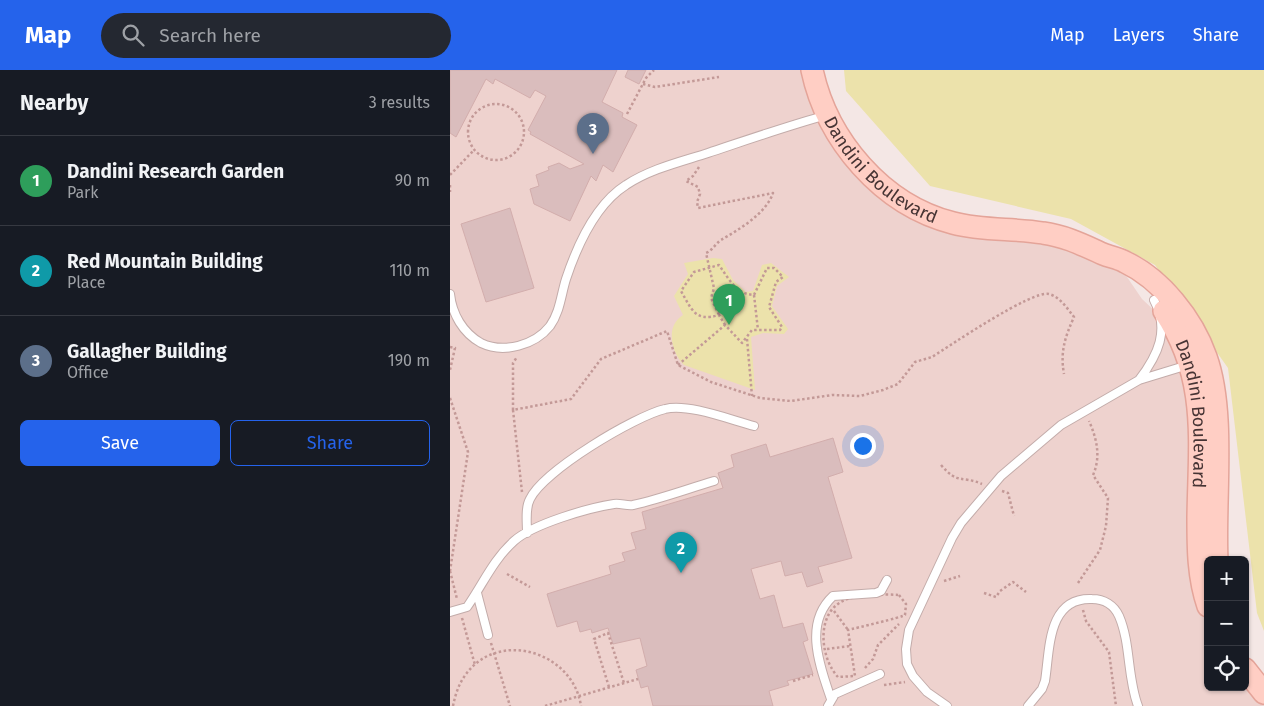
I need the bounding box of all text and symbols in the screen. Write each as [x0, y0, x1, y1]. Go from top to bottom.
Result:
search box [101, 13, 451, 58]
text: Map [25, 21, 71, 49]
icon: search [119, 21, 147, 49]
text: Search here [159, 24, 261, 47]
text: Map [1050, 24, 1085, 46]
text: Layers [1113, 24, 1165, 46]
text: Share [1193, 24, 1239, 46]
text: Nearby [20, 90, 88, 116]
text: 3 results [369, 93, 430, 112]
pin: 3 [577, 113, 609, 154]
street label: Dandini Boulevard [819, 113, 941, 228]
text: Dandini Research Garden [67, 160, 284, 183]
text: 1 [32, 171, 40, 190]
text: 90 m [395, 171, 430, 190]
text: Park [67, 183, 99, 202]
text: Red Mountain Building [67, 250, 263, 273]
text: 2 [32, 261, 40, 280]
text: 110 m [389, 261, 430, 280]
text: Place [67, 273, 106, 292]
pin: 1 [713, 284, 745, 325]
street label: Dandini Boulevard [1170, 336, 1211, 489]
text: Gallagher Building [67, 340, 227, 363]
text: 3 [32, 351, 40, 370]
text: 190 m [388, 351, 430, 370]
text: Office [67, 363, 109, 382]
button: Save [20, 420, 220, 466]
button: Share [230, 420, 430, 466]
your location [850, 433, 876, 459]
pin: 2 [665, 532, 697, 573]
map controls [1204, 556, 1249, 691]
button: + [1204, 556, 1249, 601]
button: − [1204, 601, 1249, 646]
button: locate [1204, 646, 1249, 691]

